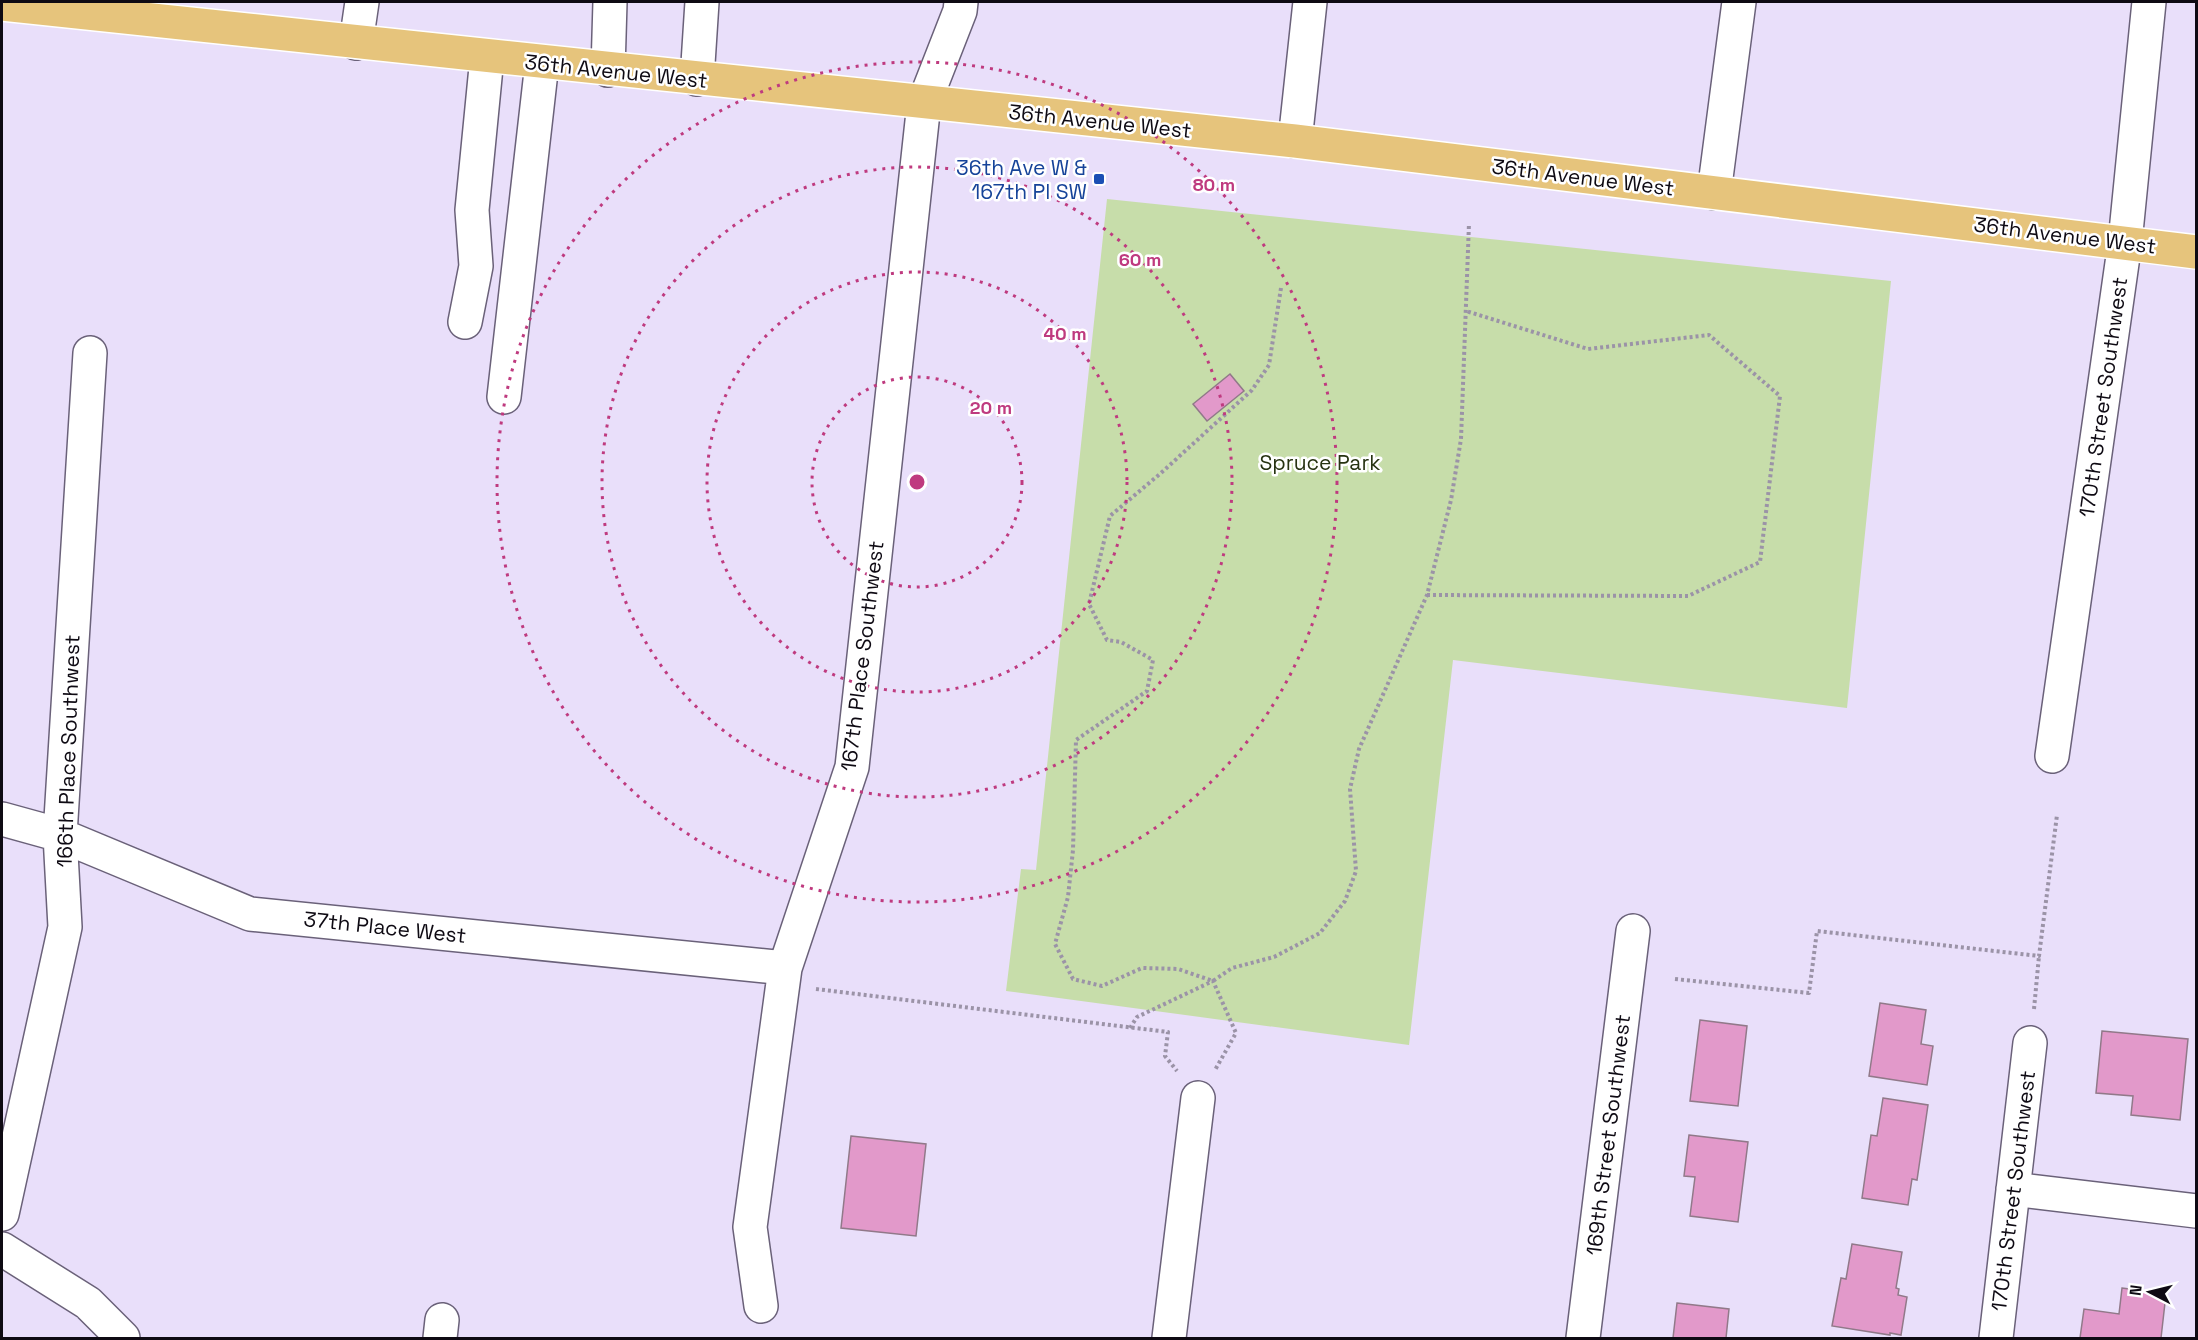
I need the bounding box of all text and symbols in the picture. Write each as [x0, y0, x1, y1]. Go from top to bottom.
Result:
street label: 36th Avenue West [523, 48, 709, 94]
street label: 36th Avenue West [1007, 98, 1193, 144]
street label: 36th Avenue West [1490, 152, 1676, 202]
place label: 36th Ave W & 167th Pl SW [956, 154, 1087, 205]
marker: 36th Ave W & 167th Pl SW [1092, 172, 1106, 186]
text: 80 m [1193, 173, 1235, 196]
street label: 36th Avenue West [1972, 210, 2158, 260]
text: 60 m [1119, 248, 1161, 271]
street label: 170th Street Southwest [2073, 275, 2133, 519]
text: 40 m [1043, 322, 1087, 345]
text: 20 m [970, 396, 1012, 419]
park label: Spruce Park [1259, 449, 1381, 476]
centre of rings [907, 472, 927, 492]
street label: 167th Place Southwest [834, 539, 890, 773]
street label: 166th Place Southwest [50, 634, 86, 868]
street label: 37th Place West [302, 905, 468, 949]
street label: 169th Street Southwest [1580, 1013, 1636, 1257]
street label: 170th Street Southwest [1985, 1069, 2041, 1313]
north arrow [2120, 1262, 2180, 1322]
text: N [2125, 1284, 2147, 1297]

